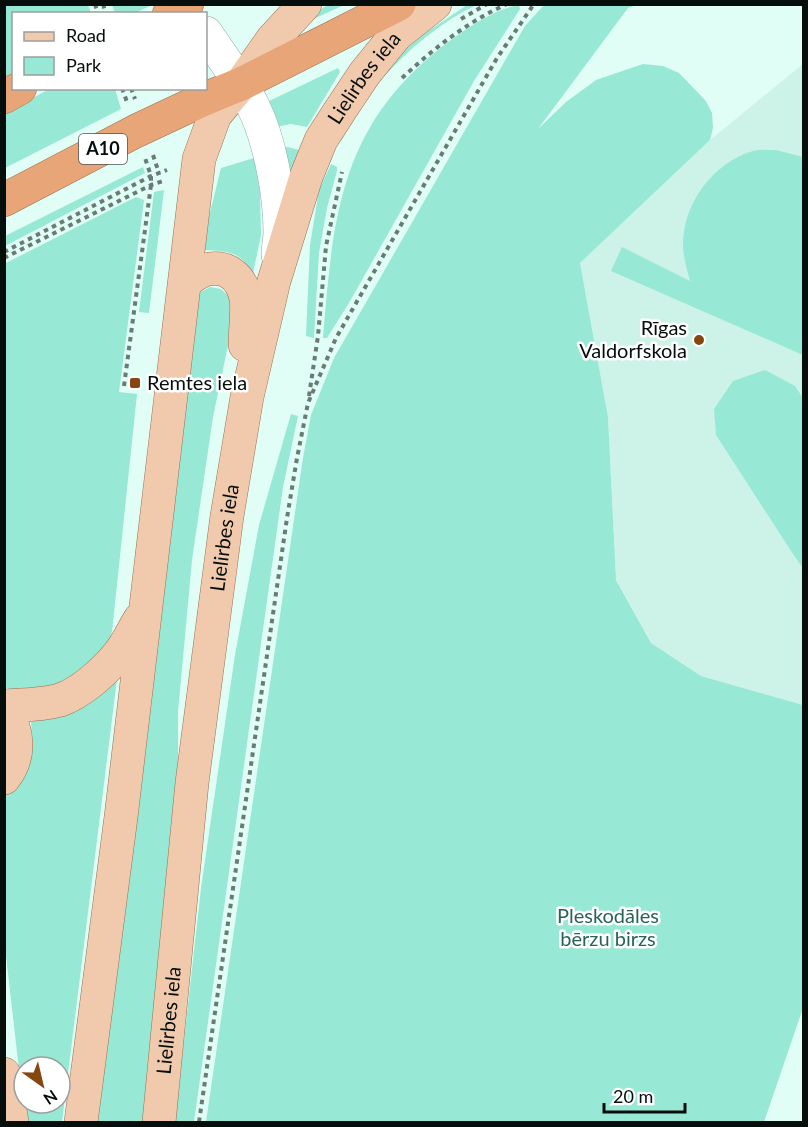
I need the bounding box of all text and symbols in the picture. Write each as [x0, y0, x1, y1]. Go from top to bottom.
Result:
legend [12, 12, 207, 90]
text: Road [66, 24, 106, 46]
street label: Lielirbes iela [322, 26, 405, 128]
text: Park [66, 54, 102, 76]
road number: A10 [79, 134, 127, 164]
place label: Rīgas Valdorfskola [579, 315, 687, 362]
marker: Rīgas Valdorfskola [692, 333, 706, 347]
place label: Remtes iela [147, 370, 247, 394]
marker: Remtes iela [128, 376, 142, 390]
street label: Lielirbes iela [204, 482, 243, 593]
park label: Pleskodāles bērzu birzs [557, 903, 659, 950]
street label: Lielirbes iela [151, 965, 185, 1075]
north arrow [12, 1055, 72, 1115]
scale bar [604, 1076, 685, 1114]
text: 20 m [613, 1085, 653, 1107]
text: N [40, 1087, 61, 1109]

